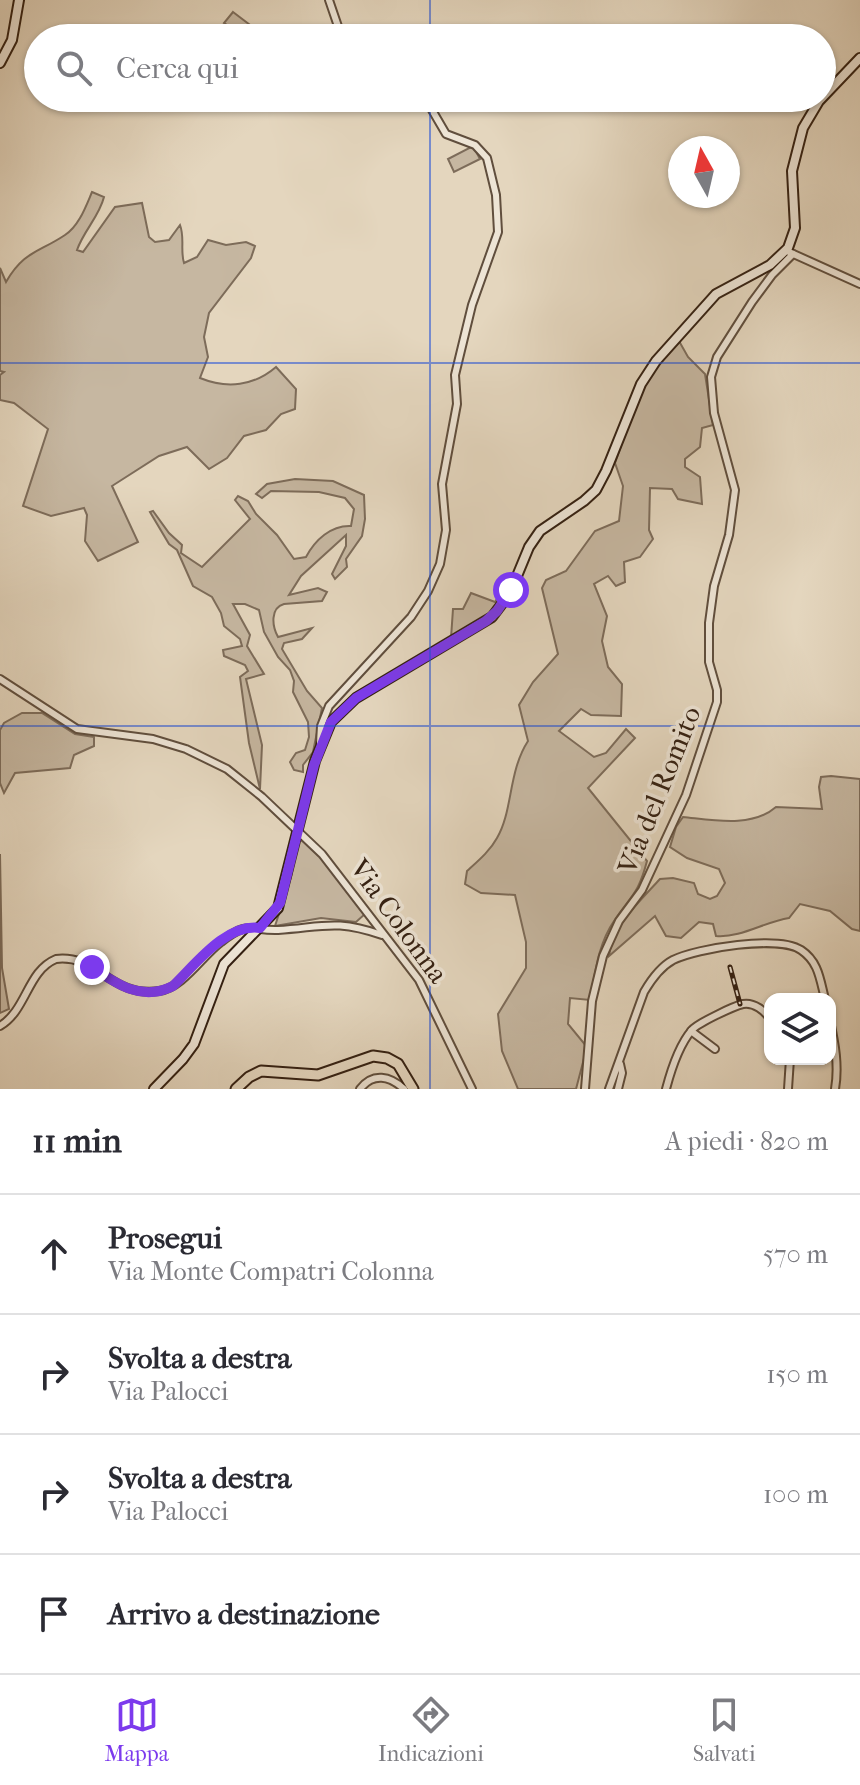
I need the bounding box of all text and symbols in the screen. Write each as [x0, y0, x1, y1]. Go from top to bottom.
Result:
search box [24, 24, 836, 112]
icon: search [52, 46, 96, 90]
text: Cerca qui [116, 51, 239, 86]
north arrow [668, 136, 740, 208]
route start [493, 572, 529, 608]
street label: Via del Romito [610, 701, 708, 879]
street label: Via Colonna [342, 852, 456, 990]
route end [74, 949, 110, 985]
map controls [764, 993, 836, 1065]
button: layers [764, 993, 836, 1065]
text: 11 min [32, 1121, 122, 1161]
text: A piedi · 820 m [665, 1126, 828, 1157]
text: Prosegui [108, 1221, 222, 1256]
icon: ahead [32, 1232, 76, 1276]
text: 570 m [763, 1239, 828, 1270]
text: Via Monte Compatri Colonna [108, 1256, 434, 1287]
text: Svolta a destra [108, 1341, 291, 1376]
icon: right [32, 1352, 76, 1396]
text: 150 m [766, 1359, 828, 1390]
text: Via Palocci [108, 1376, 228, 1407]
text: Svolta a destra [108, 1461, 291, 1496]
icon: right [32, 1472, 76, 1516]
text: 100 m [763, 1479, 828, 1510]
text: Via Palocci [108, 1496, 228, 1527]
icon: arrive [32, 1592, 76, 1636]
text: Arrivo a destinazione [108, 1597, 380, 1632]
tab: Mappa [105, 1693, 169, 1767]
tab: Indicazioni [378, 1693, 484, 1767]
tab: Salvati [693, 1693, 755, 1767]

